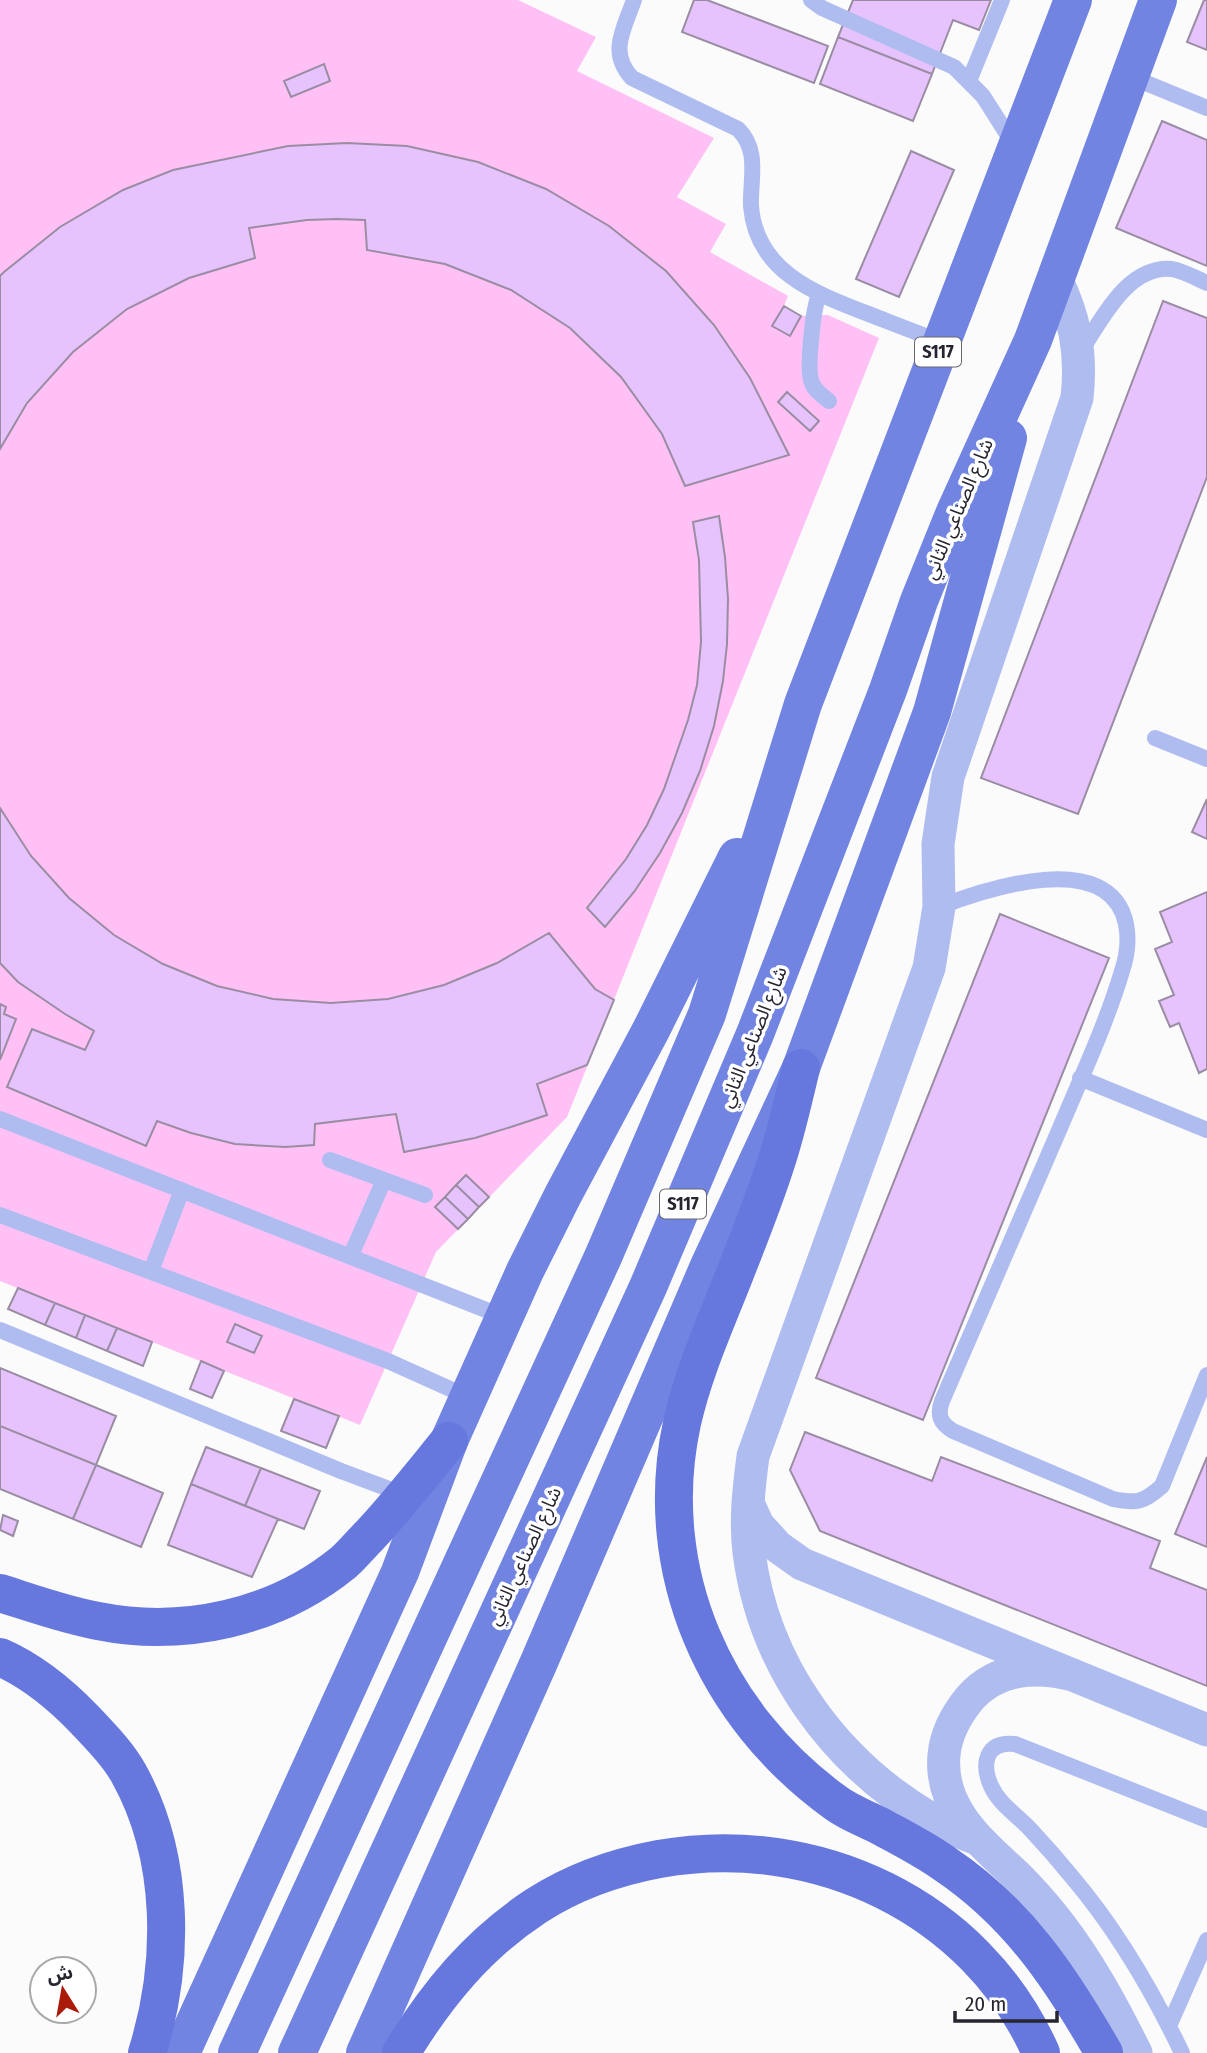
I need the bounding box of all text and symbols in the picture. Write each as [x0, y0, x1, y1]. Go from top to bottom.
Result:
road number: S117 [915, 338, 961, 366]
street label: شارع الصناعي الثاني [918, 435, 1001, 584]
street label: شارع الصناعي الثاني [714, 963, 795, 1112]
road number: S117 [660, 1190, 706, 1218]
street label: شارع الصناعي الثاني [482, 1483, 569, 1630]
north arrow [28, 1955, 98, 2025]
text: ش [45, 1960, 75, 1988]
scale bar [955, 1980, 1056, 2024]
text: 20 m [965, 1991, 1006, 2017]

